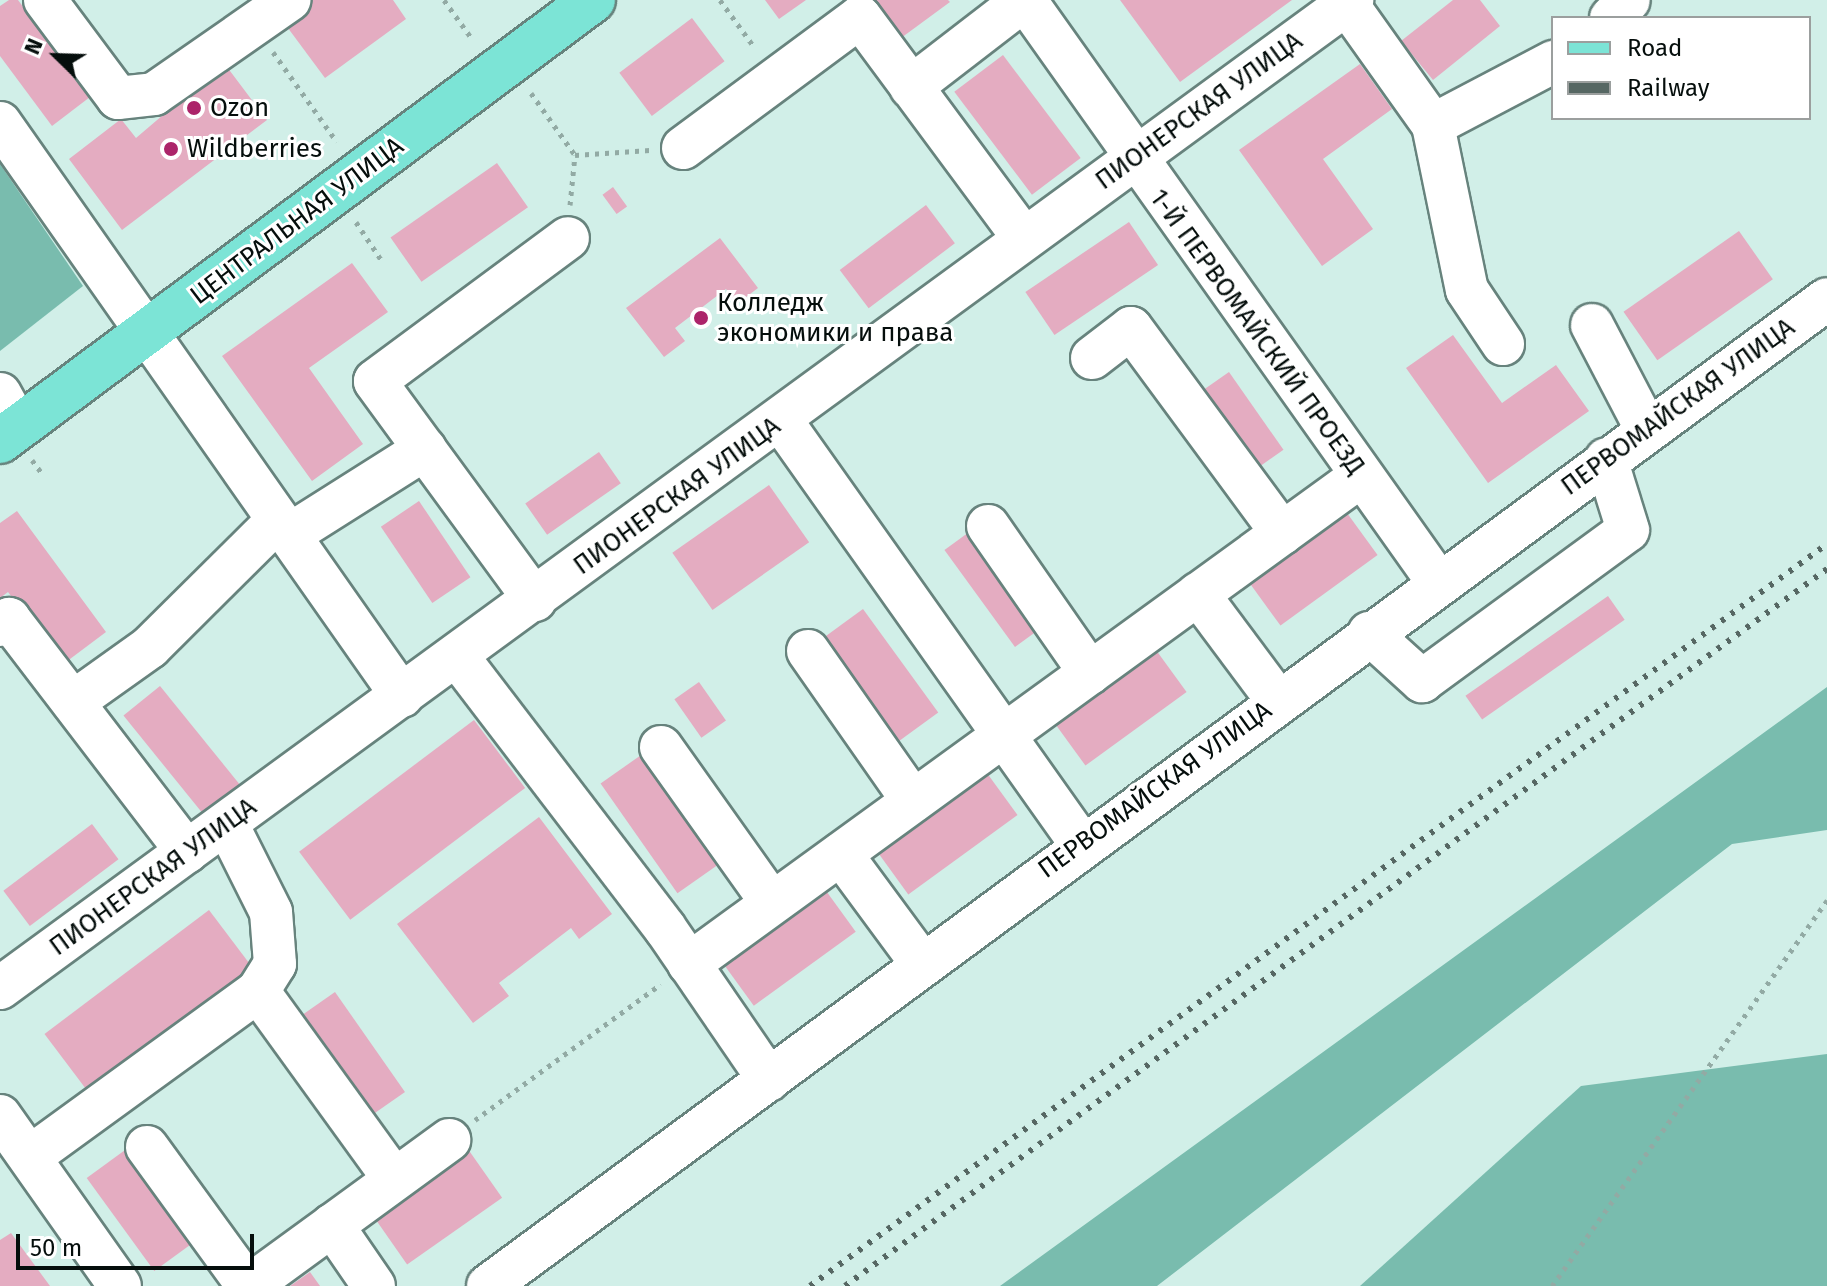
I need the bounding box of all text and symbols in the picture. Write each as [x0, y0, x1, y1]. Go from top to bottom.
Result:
north arrow [16, 16, 96, 96]
legend [1551, 16, 1811, 120]
street label: ПИОНЕРСКАЯ УЛИЦА [1090, 26, 1308, 196]
text: N [18, 34, 49, 58]
text: Road [1627, 34, 1682, 62]
text: Railway [1627, 74, 1710, 102]
place label: Ozon [210, 92, 269, 124]
marker: Ozon [185, 99, 203, 117]
street label: ЦЕНТРАЛЬНАЯ УЛИЦА [184, 131, 410, 311]
place label: Wildberries [187, 133, 322, 165]
marker: Wildberries [162, 140, 180, 158]
street label: 1-Й ПЕРВОМАЙСКИЙ ПРОЕЗД [1143, 183, 1371, 481]
place label: Колледж экономики и права [717, 287, 953, 348]
marker: Колледж экономики и права [692, 309, 710, 327]
street label: ПЕРВОМАЙСКАЯ УЛИЦА [1555, 312, 1801, 502]
street label: ПИОНЕРСКАЯ УЛИЦА [568, 411, 786, 581]
street label: ПЕРВОМАЙСКАЯ УЛИЦА [1032, 695, 1278, 885]
street label: ПИОНЕРСКАЯ УЛИЦА [44, 792, 262, 962]
scale bar [20, 1218, 258, 1268]
text: 50 m [30, 1234, 82, 1262]

